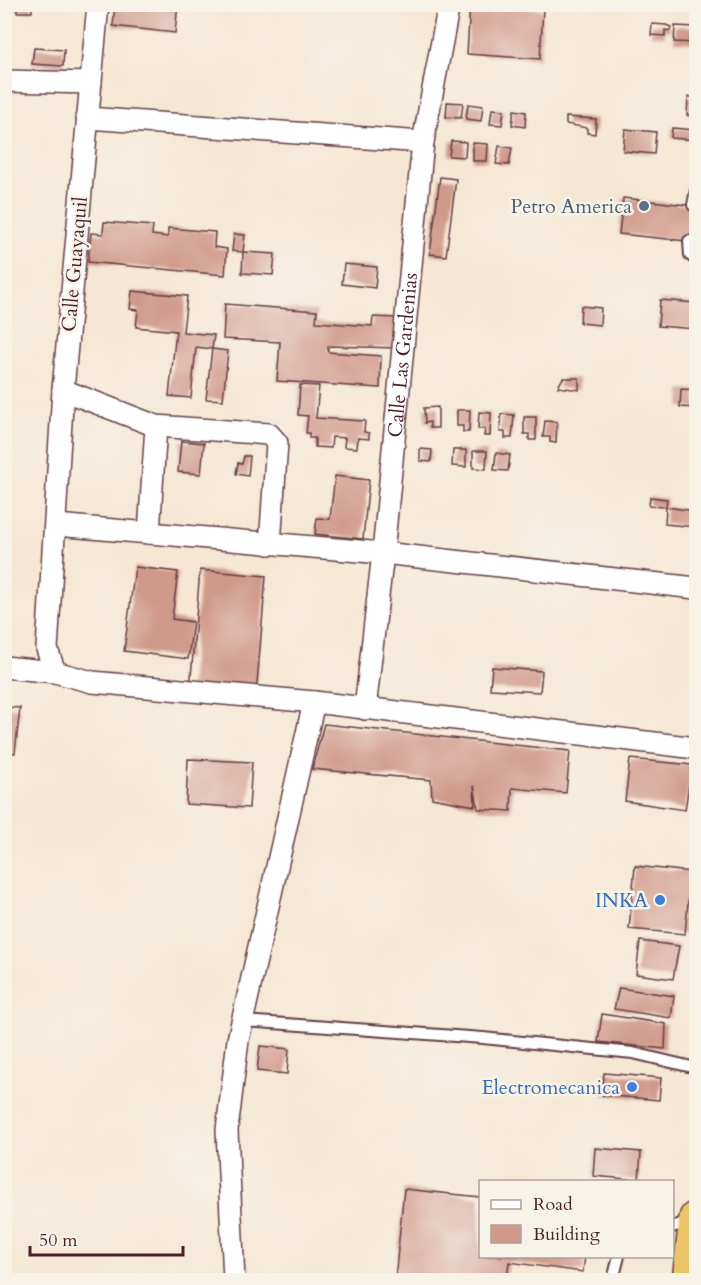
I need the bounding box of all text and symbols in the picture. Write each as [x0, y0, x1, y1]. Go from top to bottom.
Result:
place label: Petro America [510, 193, 632, 220]
street label: Calle Guayaquil [55, 195, 94, 333]
marker: Petro America [637, 199, 651, 213]
street label: Calle Las Gardenias [381, 271, 424, 439]
place label: INKA [595, 887, 649, 914]
marker: INKA [653, 893, 667, 907]
place label: Electromecanica [481, 1074, 620, 1101]
marker: Electromecanica [625, 1080, 639, 1094]
legend [479, 1180, 674, 1258]
text: Road [533, 1192, 573, 1217]
scale bar [30, 1219, 183, 1257]
text: Building [533, 1222, 601, 1247]
text: 50 m [39, 1228, 78, 1253]

